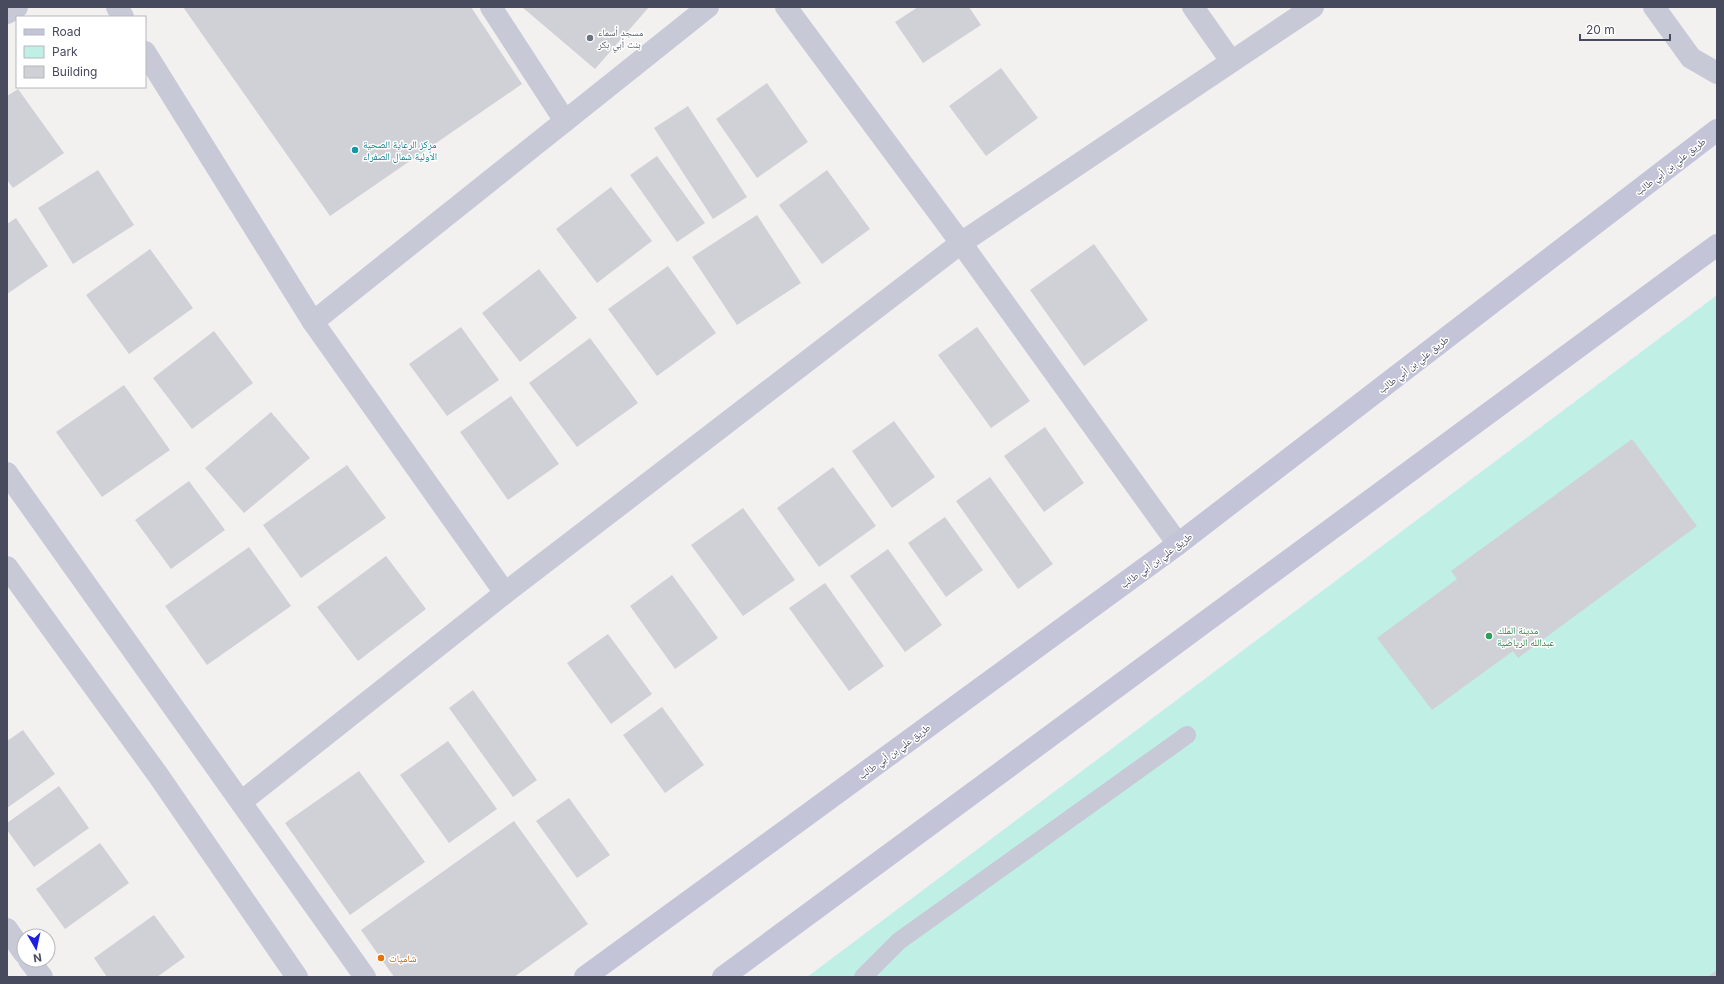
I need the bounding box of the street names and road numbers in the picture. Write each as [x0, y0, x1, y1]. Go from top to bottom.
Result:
street label: طريق علي بن أبي طالب [1632, 135, 1710, 199]
street label: طريق علي بن أبي طالب [1375, 333, 1453, 397]
street label: طريق علي بن أبي طالب [1118, 530, 1196, 592]
street label: طريق علي بن أبي طالب [856, 721, 934, 783]

